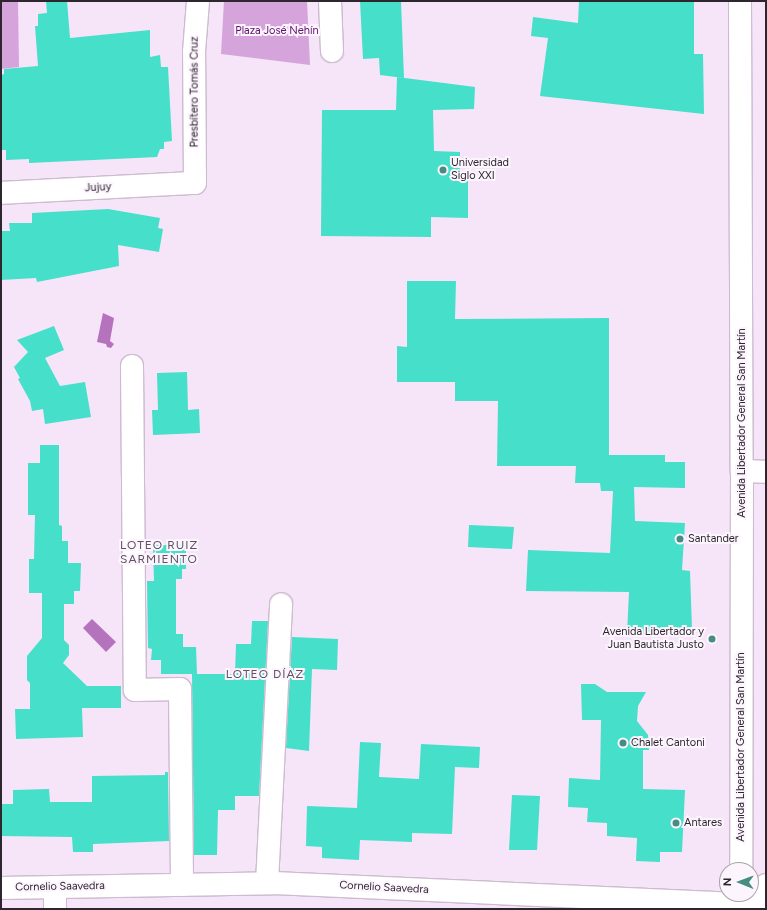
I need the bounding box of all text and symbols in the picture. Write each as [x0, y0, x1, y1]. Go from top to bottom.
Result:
park label: Plaza José Nehín [235, 24, 319, 38]
street label: Presbítero Tomás Cruz [188, 37, 202, 147]
place label: Universidad Siglo XXI [451, 157, 509, 183]
marker: Universidad Siglo XXI [438, 165, 448, 175]
street label: Jujuy [84, 181, 112, 195]
street label: Avenida Libertador General San Martín [735, 328, 749, 518]
place label: Santander [688, 532, 739, 546]
marker: Santander [675, 534, 685, 544]
district label: LOTEO RUIZ SARMIENTO [120, 539, 198, 567]
place label: Avenida Libertador y Juan Bautista Justo [602, 626, 704, 652]
marker: Avenida Libertador y Juan Bautista Justo [707, 634, 717, 644]
street label: Avenida Libertador General San Martín [734, 652, 748, 842]
district label: LOTEO DÍAZ [226, 668, 304, 682]
place label: Chalet Cantoni [631, 736, 705, 750]
marker: Chalet Cantoni [618, 738, 628, 748]
place label: Antares [684, 816, 722, 830]
marker: Antares [671, 818, 681, 828]
north arrow [719, 862, 759, 902]
text: N [721, 877, 734, 886]
street label: Cornelio Saavedra [339, 879, 429, 897]
street label: Cornelio Saavedra [15, 880, 105, 894]

